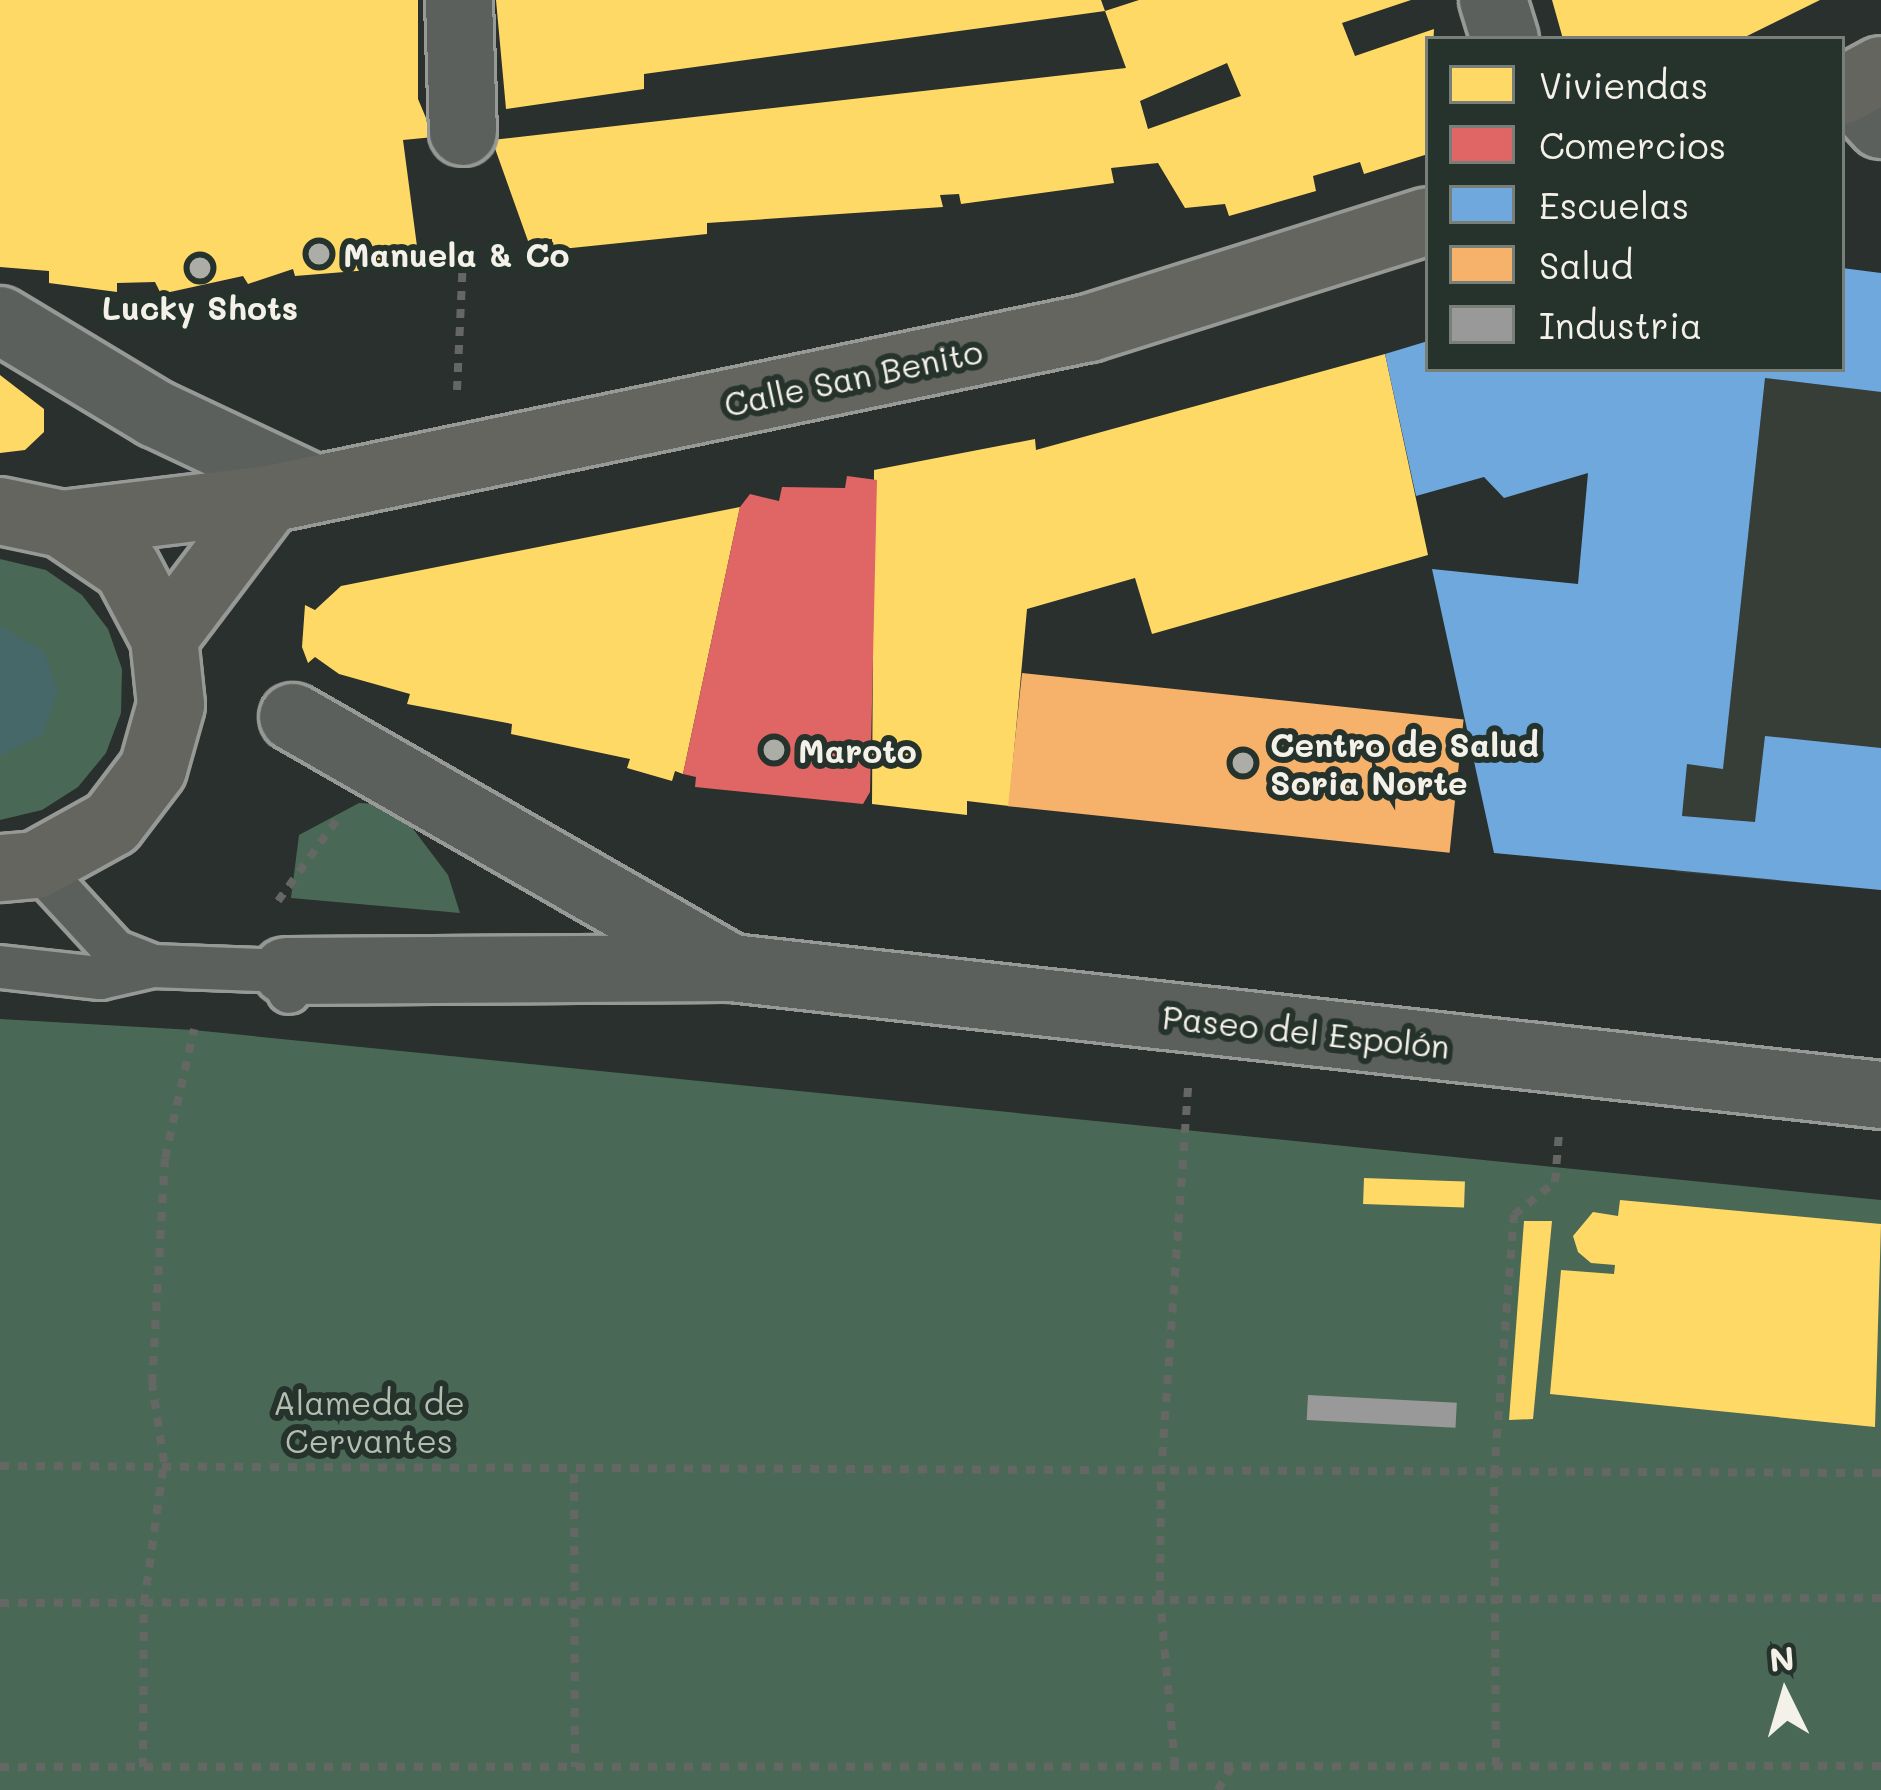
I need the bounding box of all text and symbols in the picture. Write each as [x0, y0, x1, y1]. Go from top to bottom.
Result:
legend [1425, 36, 1845, 372]
text: Viviendas [1539, 61, 1708, 108]
text: Comercios [1539, 121, 1726, 168]
text: Escuelas [1539, 181, 1689, 228]
place label: Manuela & Co [343, 234, 570, 274]
marker: Manuela & Co [306, 241, 332, 267]
text: Salud [1539, 241, 1633, 288]
marker: Lucky Shots [187, 255, 213, 281]
place label: Lucky Shots [102, 287, 298, 327]
text: Industria [1539, 301, 1702, 348]
street label: Calle San Benito [720, 330, 986, 424]
place label: Centro de Salud Soria Norte [1270, 724, 1539, 802]
place label: Maroto [798, 730, 917, 770]
marker: Maroto [761, 737, 787, 763]
marker: Centro de Salud Soria Norte [1227, 747, 1259, 779]
street label: Paseo del Espolón [1160, 996, 1452, 1066]
park label: Alameda de Cervantes [273, 1382, 465, 1460]
north arrow [1725, 1634, 1845, 1754]
text: N [1767, 1635, 1796, 1680]

